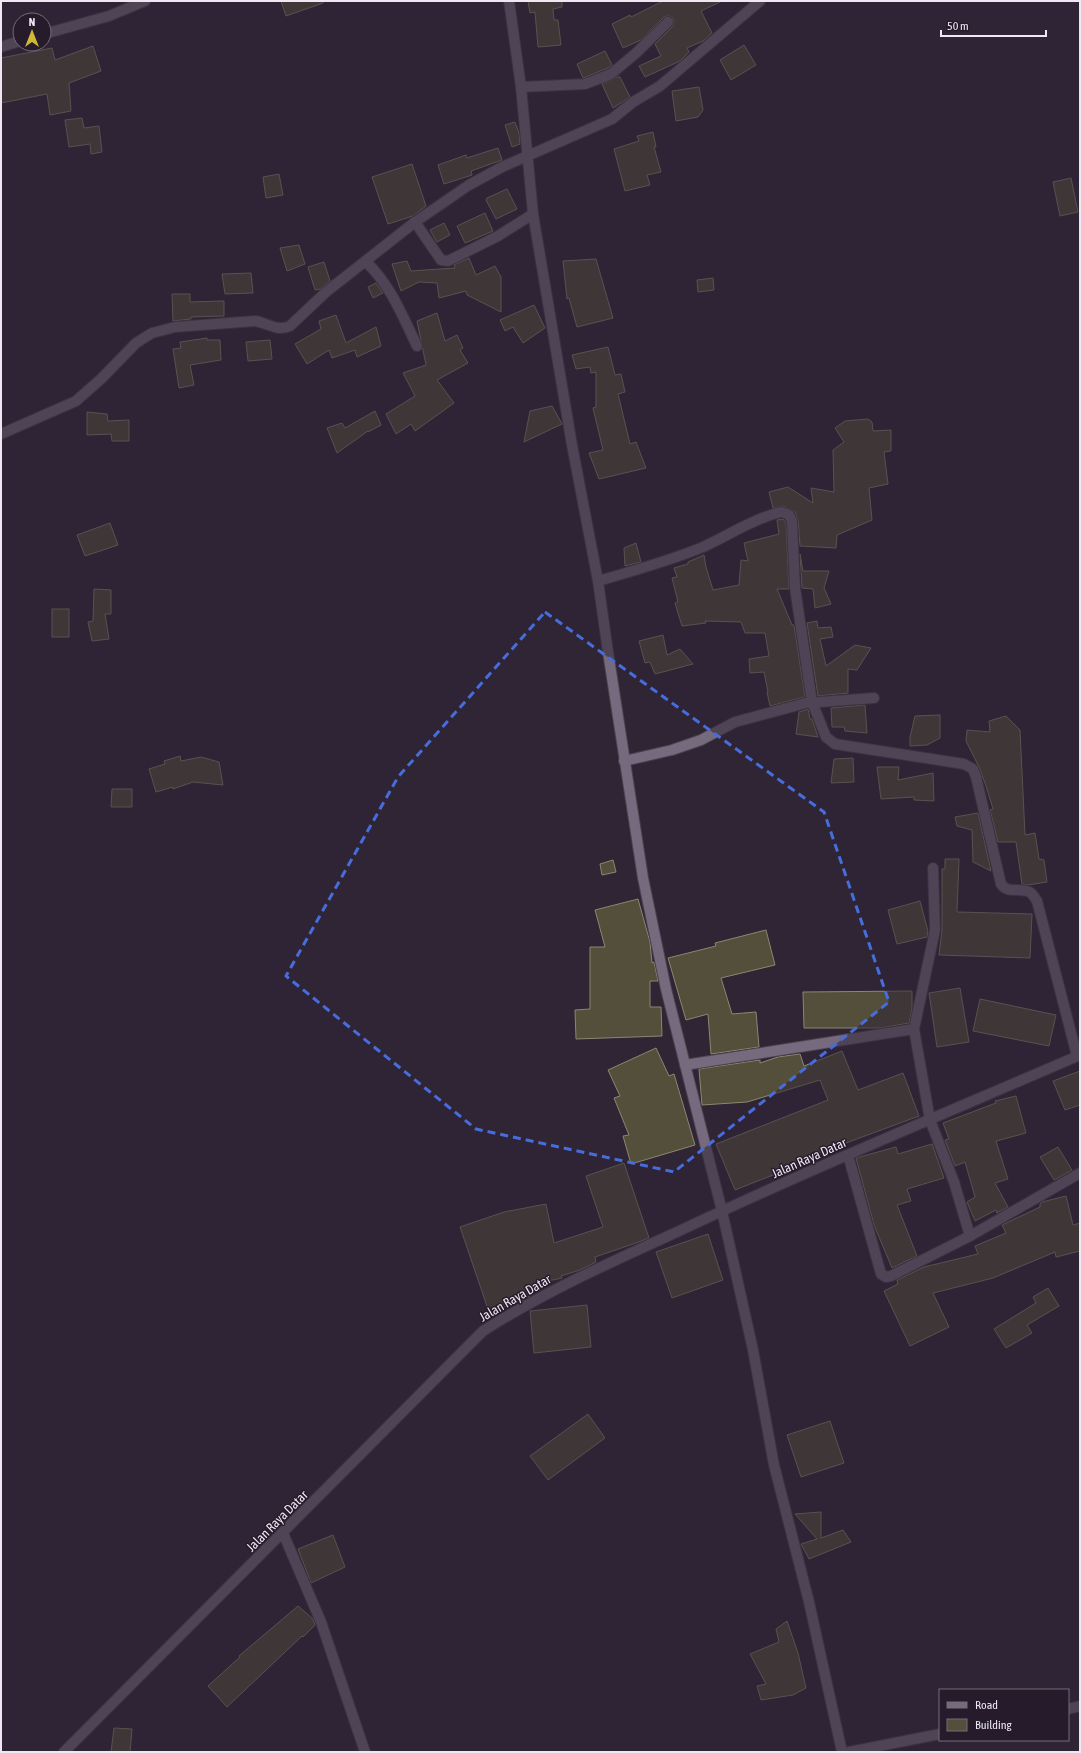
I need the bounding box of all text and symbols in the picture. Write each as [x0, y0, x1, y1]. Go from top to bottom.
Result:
north arrow [12, 12, 52, 52]
scale bar [941, 12, 1046, 38]
text: N [29, 16, 35, 28]
text: 50 m [947, 19, 969, 33]
street label: Jalan Raya Datar [769, 1135, 849, 1181]
street label: Jalan Raya Datar [476, 1271, 554, 1325]
street label: Jalan Raya Datar [243, 1487, 311, 1555]
legend [939, 1689, 1069, 1741]
text: Road [975, 1698, 998, 1712]
text: Building [975, 1718, 1013, 1732]

